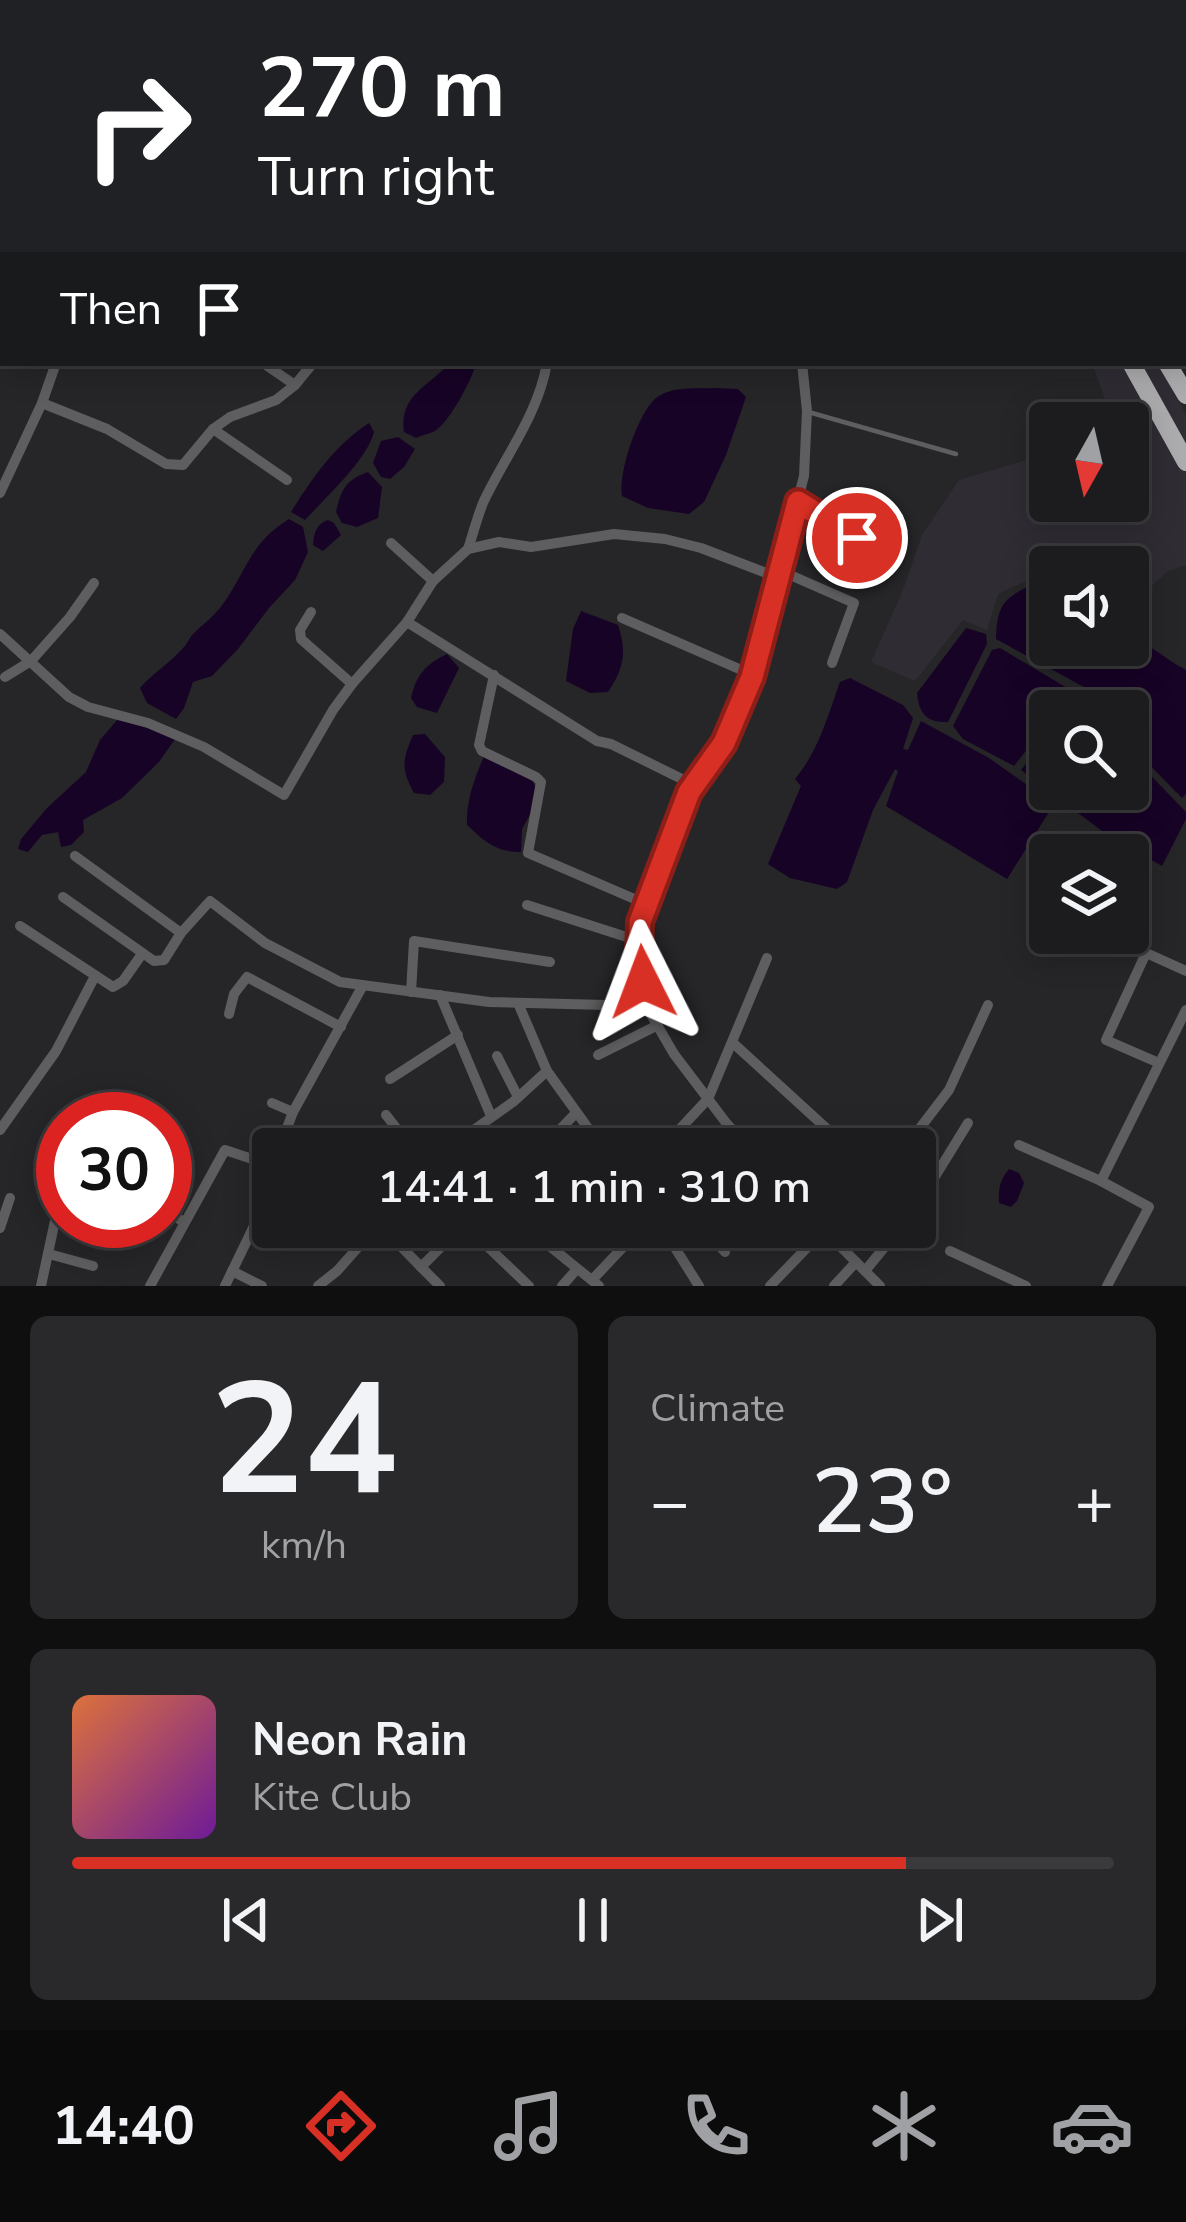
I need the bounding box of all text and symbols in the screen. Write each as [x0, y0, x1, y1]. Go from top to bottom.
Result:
text: 270 m [258, 31, 506, 146]
icon: right [60, 48, 216, 204]
text: Turn right [258, 140, 494, 214]
icon: arrive [186, 276, 252, 342]
text: Then [60, 279, 162, 340]
north arrow [1029, 402, 1149, 522]
map controls [1029, 402, 1149, 954]
pin [806, 487, 908, 589]
icon: arrive [824, 505, 890, 571]
button: sound [1029, 546, 1149, 666]
button: search [1029, 690, 1149, 810]
button: layers [1029, 834, 1149, 954]
position arrow [580, 919, 706, 1045]
speed limit sign: 30 [36, 1092, 192, 1248]
text: 14:41 · 1 min · 310 m [377, 1157, 811, 1218]
text: 24 [210, 1334, 398, 1547]
text: Climate [650, 1382, 785, 1435]
text: 23° [811, 1441, 953, 1564]
text: − [650, 1458, 690, 1548]
text: + [1074, 1458, 1114, 1548]
text: km/h [261, 1519, 347, 1572]
text: Neon Rain [252, 1710, 468, 1771]
text: Kite Club [252, 1771, 412, 1824]
icon: previous [213, 1887, 279, 1953]
icon: pause [560, 1887, 626, 1953]
icon: next [907, 1887, 973, 1953]
icon: directions [299, 2084, 383, 2168]
icon: music [487, 2084, 571, 2168]
icon: phone [674, 2084, 758, 2168]
icon: climate [862, 2084, 946, 2168]
icon: car [1050, 2084, 1134, 2168]
text: 14:40 [52, 2089, 195, 2163]

